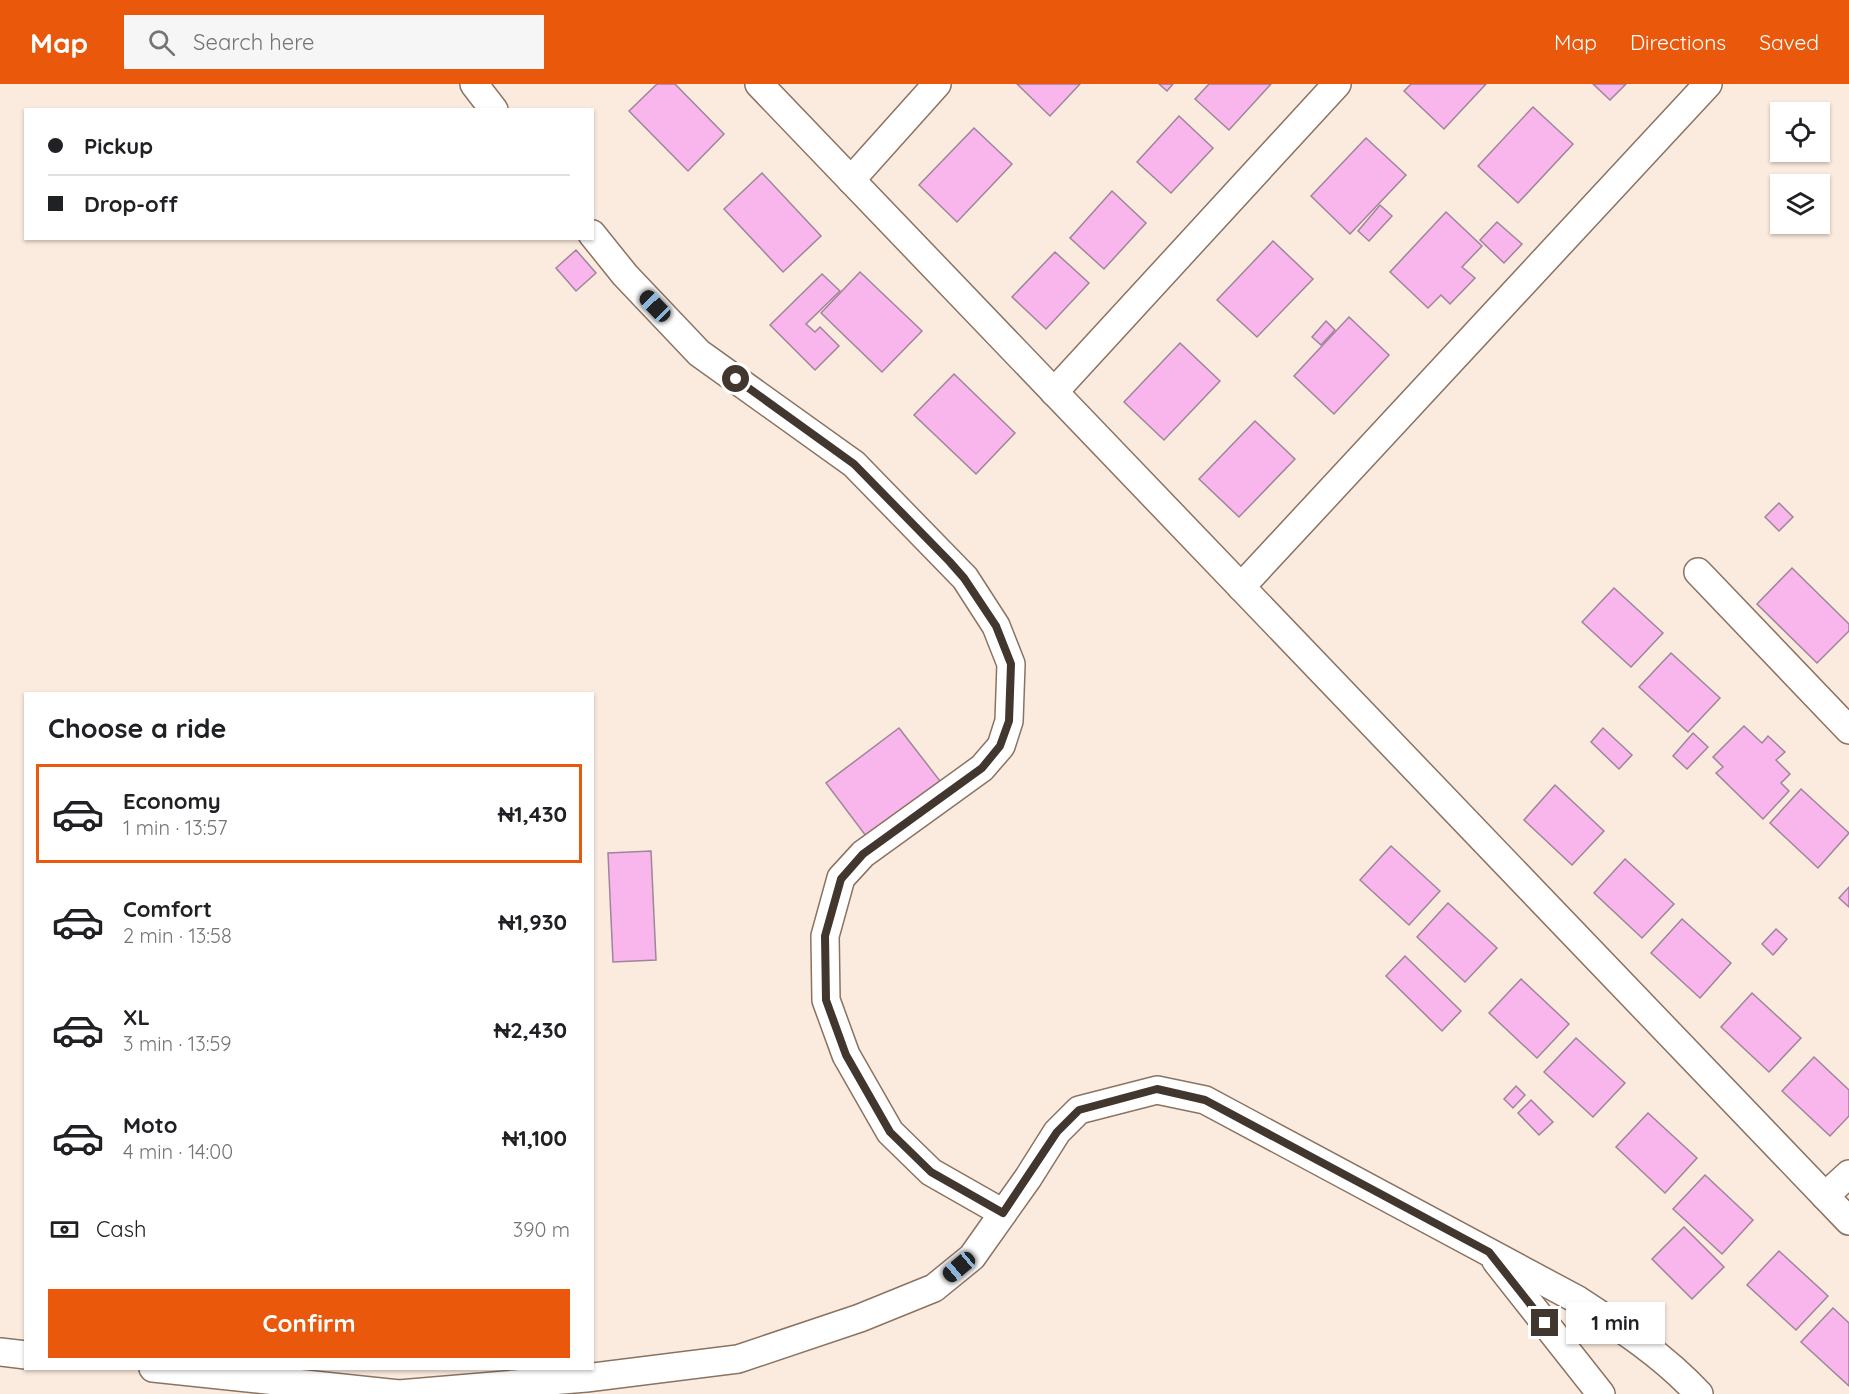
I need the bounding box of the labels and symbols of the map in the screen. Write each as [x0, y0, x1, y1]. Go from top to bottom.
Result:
car [636, 287, 674, 325]
route start [722, 365, 749, 392]
car [939, 1249, 979, 1285]
callout: 1 min [1566, 1302, 1665, 1344]
route end [1531, 1309, 1558, 1336]

